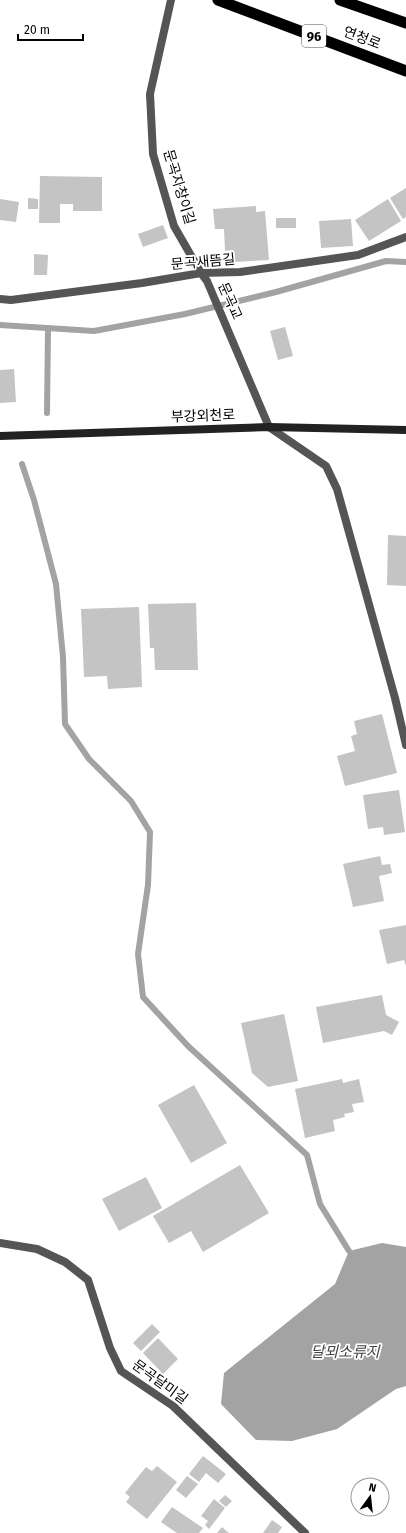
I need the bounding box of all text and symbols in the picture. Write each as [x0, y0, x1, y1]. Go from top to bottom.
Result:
scale bar [18, 16, 83, 42]
text: 20 m [24, 23, 50, 37]
street label: 연청로 [341, 23, 383, 53]
road number: 96 [302, 25, 326, 47]
street label: 문곡자창이길 [160, 148, 198, 226]
street label: 문곡새뜸길 [170, 251, 236, 273]
street label: 문곡교 [214, 280, 246, 322]
street label: 부강외천로 [171, 406, 236, 426]
water label: 달뫼소류지 [310, 1343, 381, 1361]
street label: 문곡달미길 [129, 1356, 191, 1408]
north arrow [350, 1477, 390, 1517]
text: N [367, 1481, 378, 1495]

